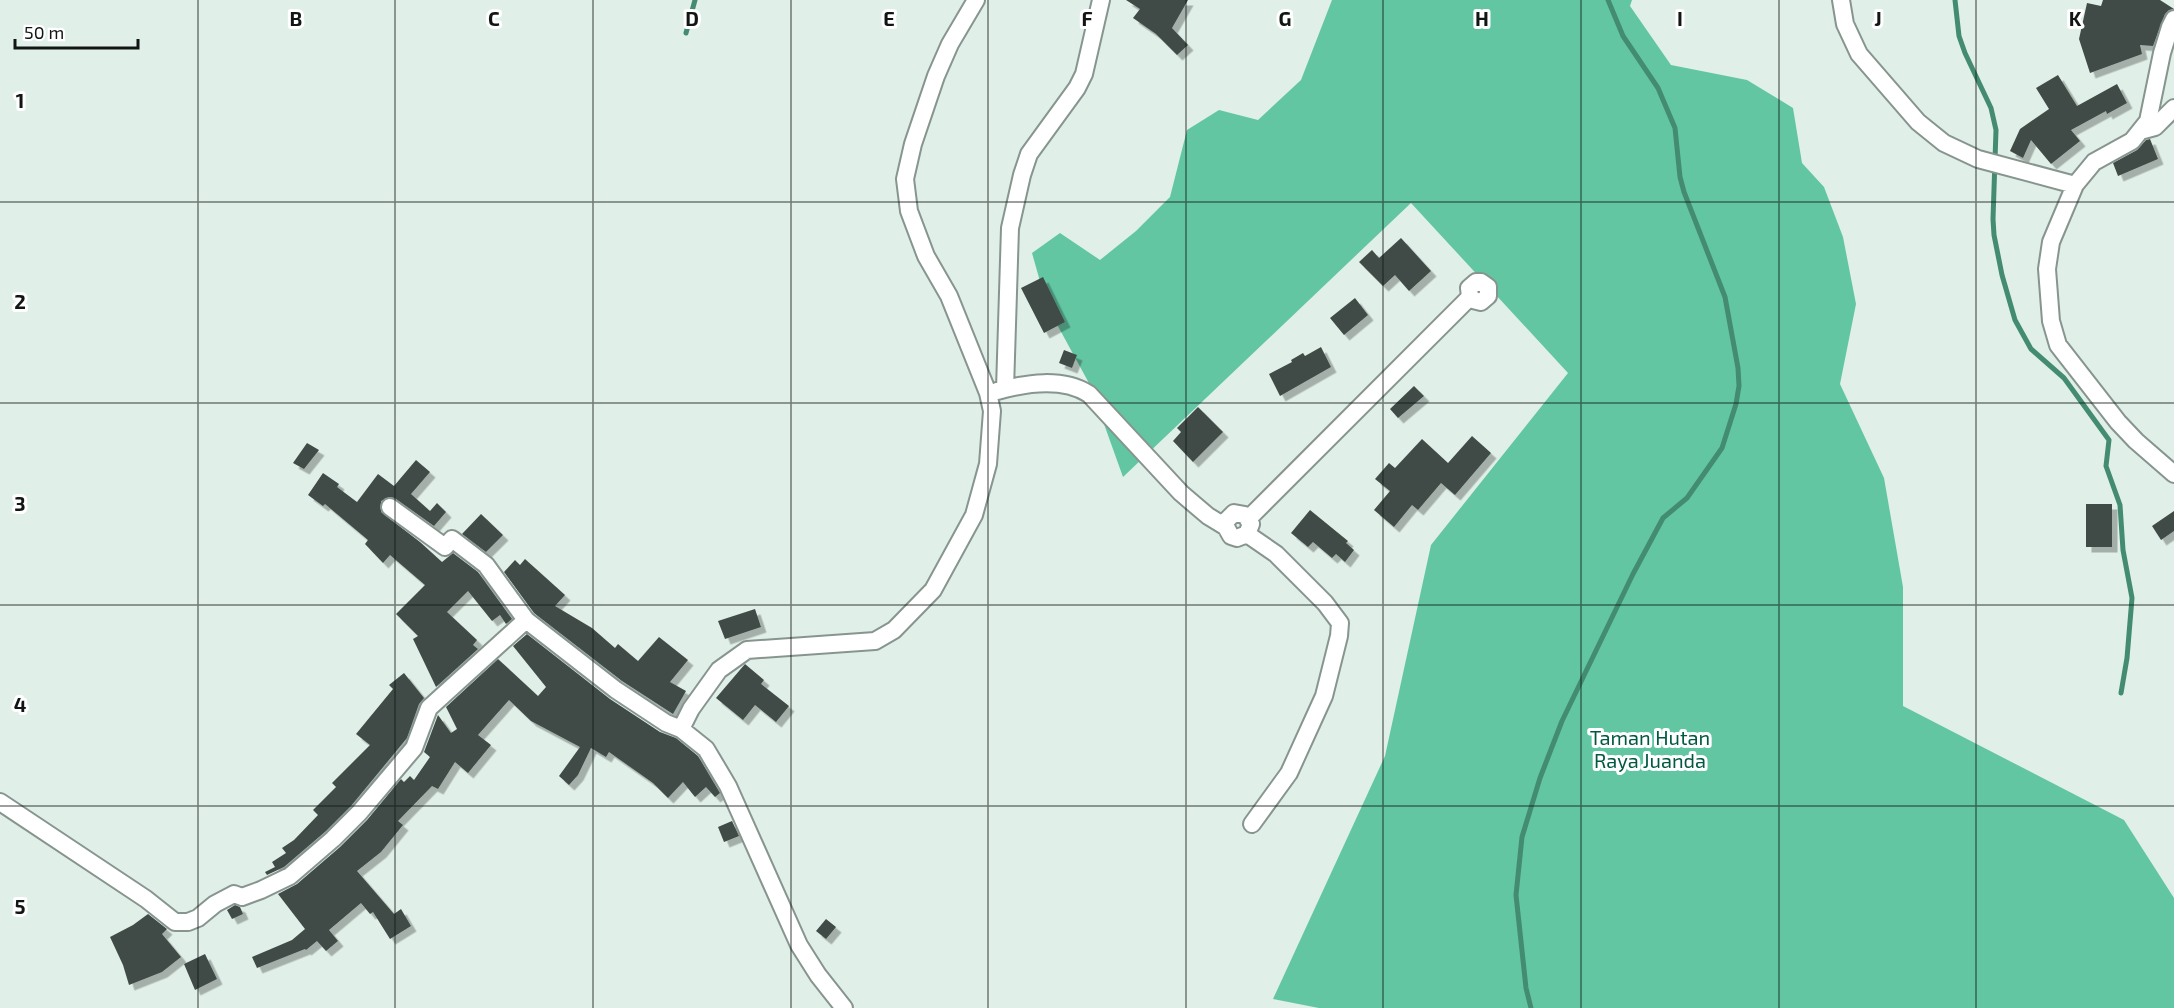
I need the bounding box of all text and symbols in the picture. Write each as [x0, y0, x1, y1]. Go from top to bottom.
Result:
text: B [290, 6, 302, 30]
text: C [488, 6, 500, 30]
text: D [685, 6, 699, 30]
text: E [883, 6, 895, 30]
text: F [1081, 6, 1093, 30]
text: G [1279, 6, 1291, 30]
text: H [1475, 6, 1489, 30]
text: I [1677, 6, 1683, 30]
text: J [1874, 6, 1882, 30]
text: K [2069, 6, 2082, 30]
scale bar [15, 12, 138, 50]
text: 50 m [24, 21, 64, 43]
text: 1 [16, 88, 24, 112]
text: 2 [14, 289, 26, 313]
text: 3 [14, 491, 26, 515]
text: 4 [14, 692, 27, 716]
park label: Taman Hutan Raya Juanda [1590, 725, 1710, 772]
text: 5 [14, 894, 26, 918]

